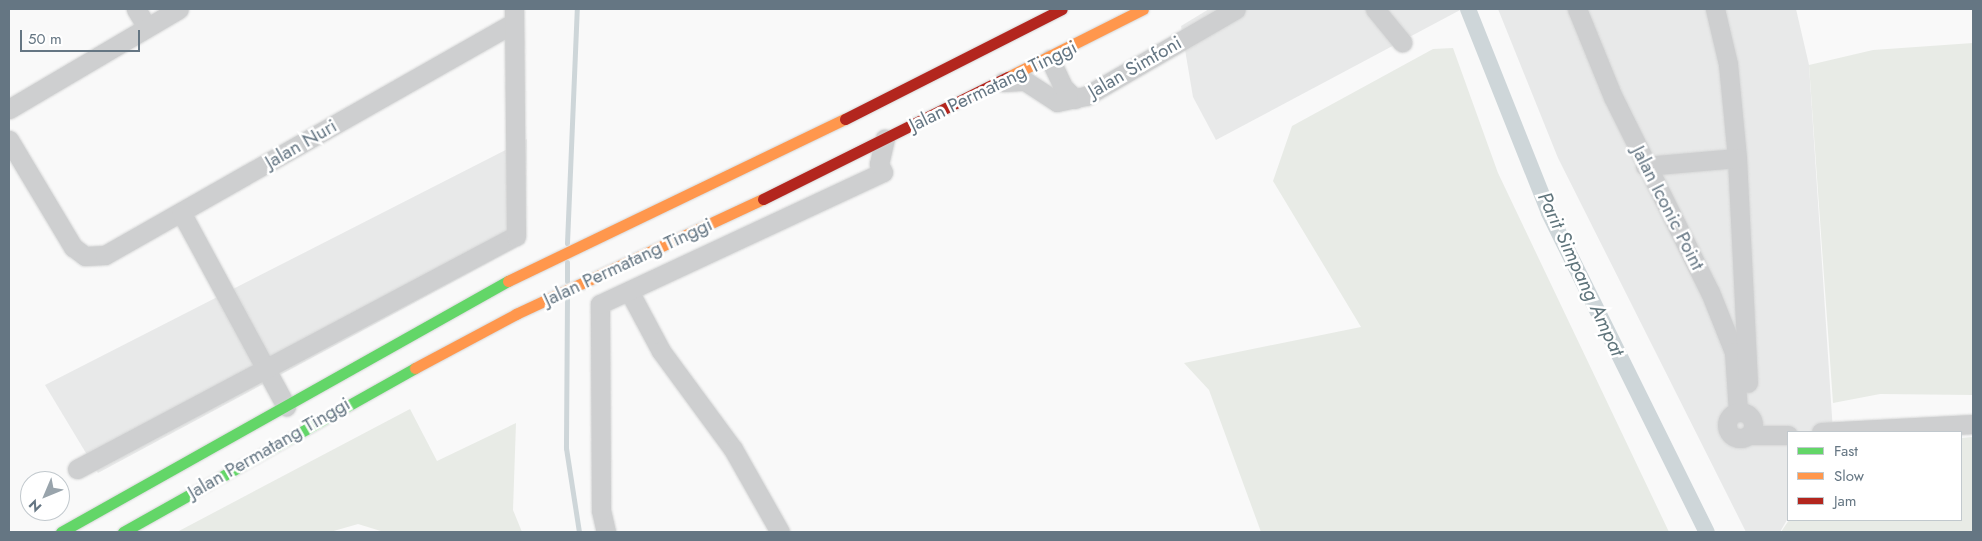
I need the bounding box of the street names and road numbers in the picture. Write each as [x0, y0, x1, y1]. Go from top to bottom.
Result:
street label: Jalan Simfoni [1084, 31, 1186, 103]
street label: Jalan Permatang Tinggi [906, 36, 1080, 136]
street label: Jalan Nuri [261, 114, 341, 174]
street label: Jalan Iconic Point [1627, 142, 1709, 274]
street label: Jalan Permatang Tinggi [540, 213, 716, 311]
street label: Jalan Permatang Tinggi [184, 392, 354, 504]

